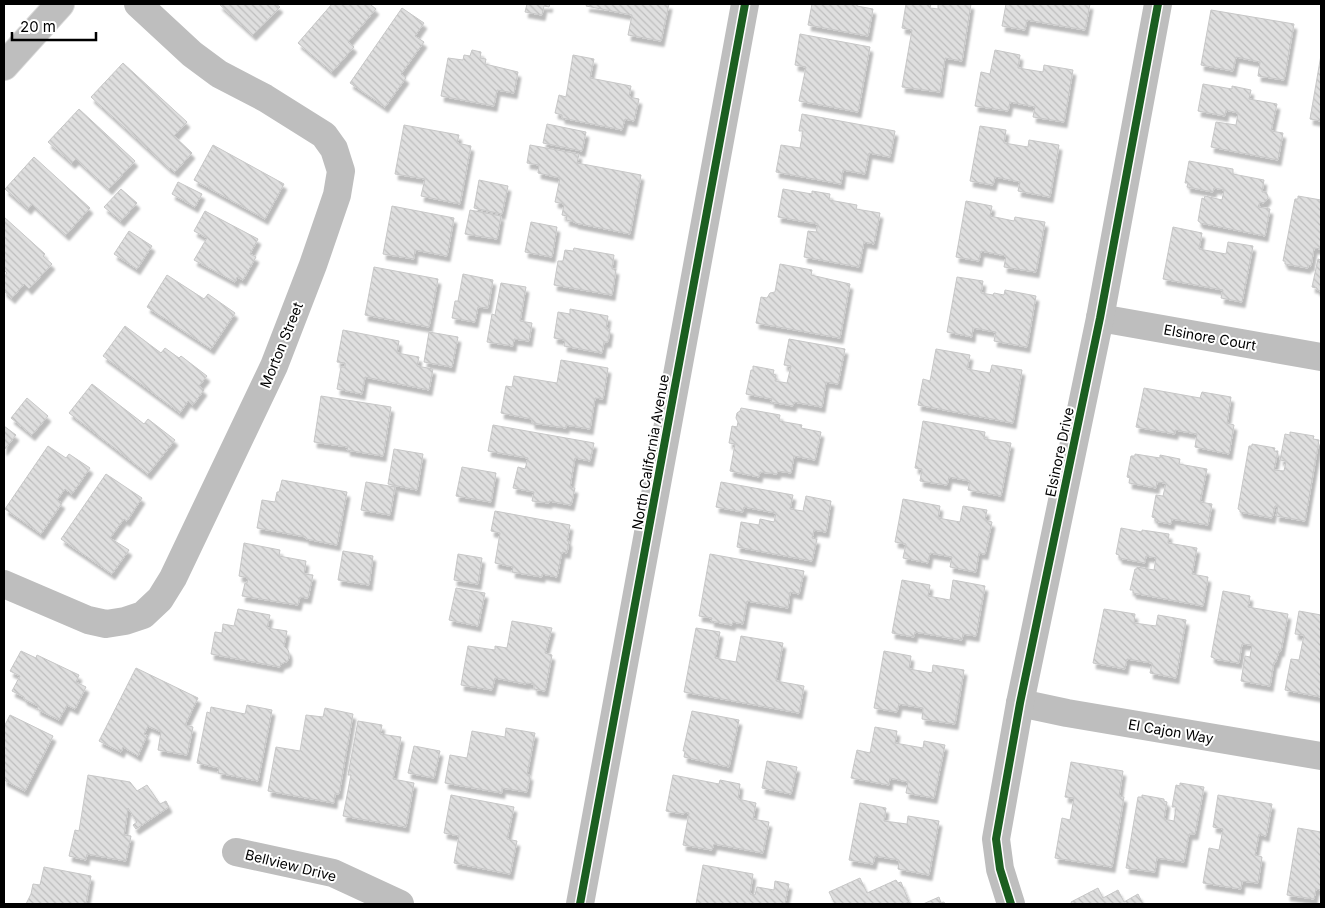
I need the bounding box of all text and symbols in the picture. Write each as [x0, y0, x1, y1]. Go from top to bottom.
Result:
scale bar [12, 10, 96, 42]
text: 20 m [20, 17, 56, 36]
street label: Morton Street [256, 299, 306, 390]
street label: Elsinore Court [1163, 321, 1258, 354]
street label: North California Avenue [628, 373, 672, 531]
street label: Elsinore Drive [1041, 406, 1077, 498]
street label: El Cajon Way [1127, 715, 1215, 747]
street label: Bellview Drive [244, 845, 338, 885]

